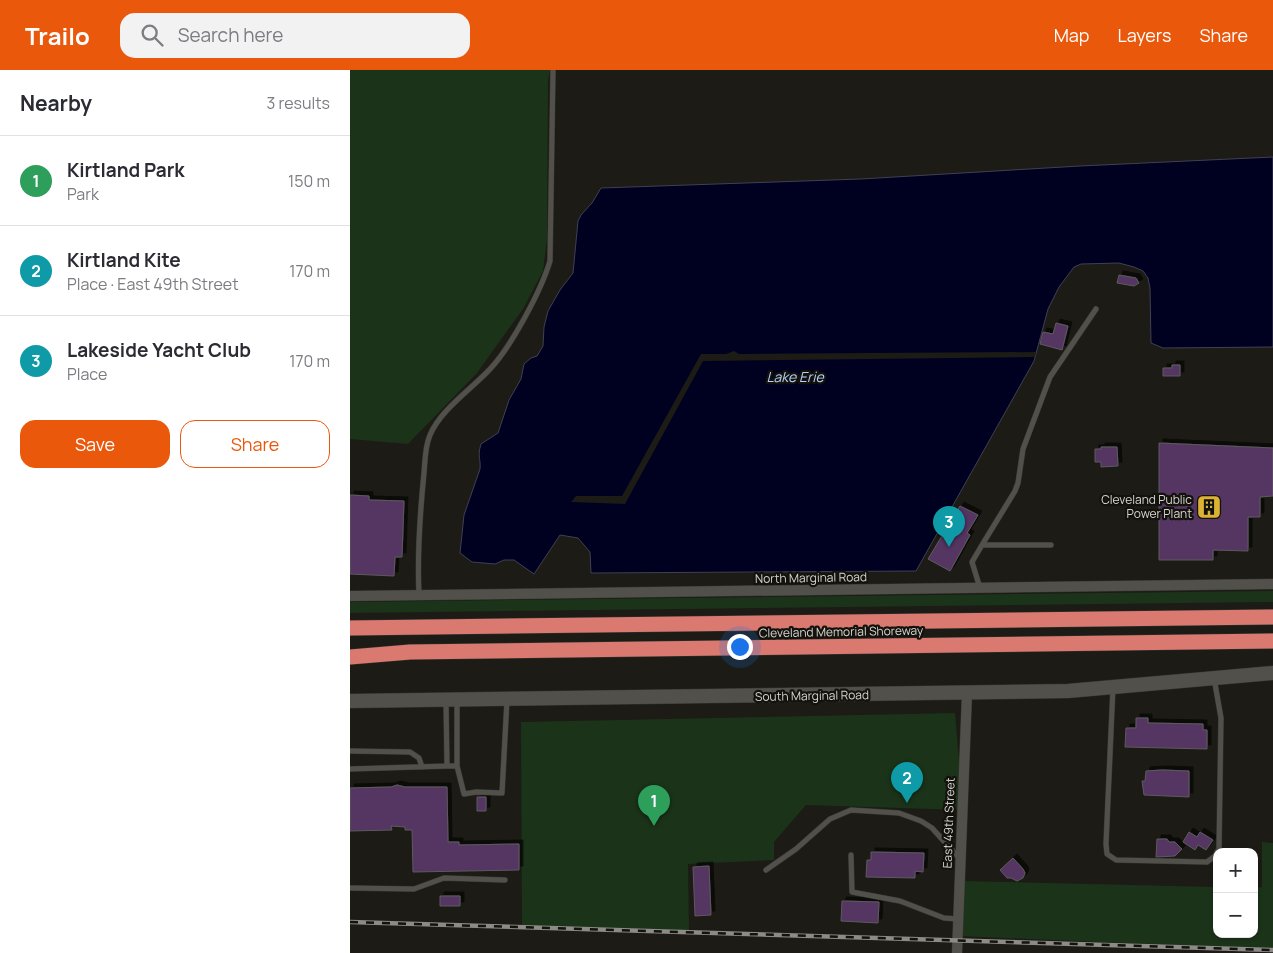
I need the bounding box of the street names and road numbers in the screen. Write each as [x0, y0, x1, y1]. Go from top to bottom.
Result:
street label: North Marginal Road [755, 568, 867, 587]
street label: Cleveland Memorial Shoreway [759, 622, 924, 641]
street label: South Marginal Road [755, 686, 869, 705]
street label: East 49th Street [938, 777, 959, 869]

